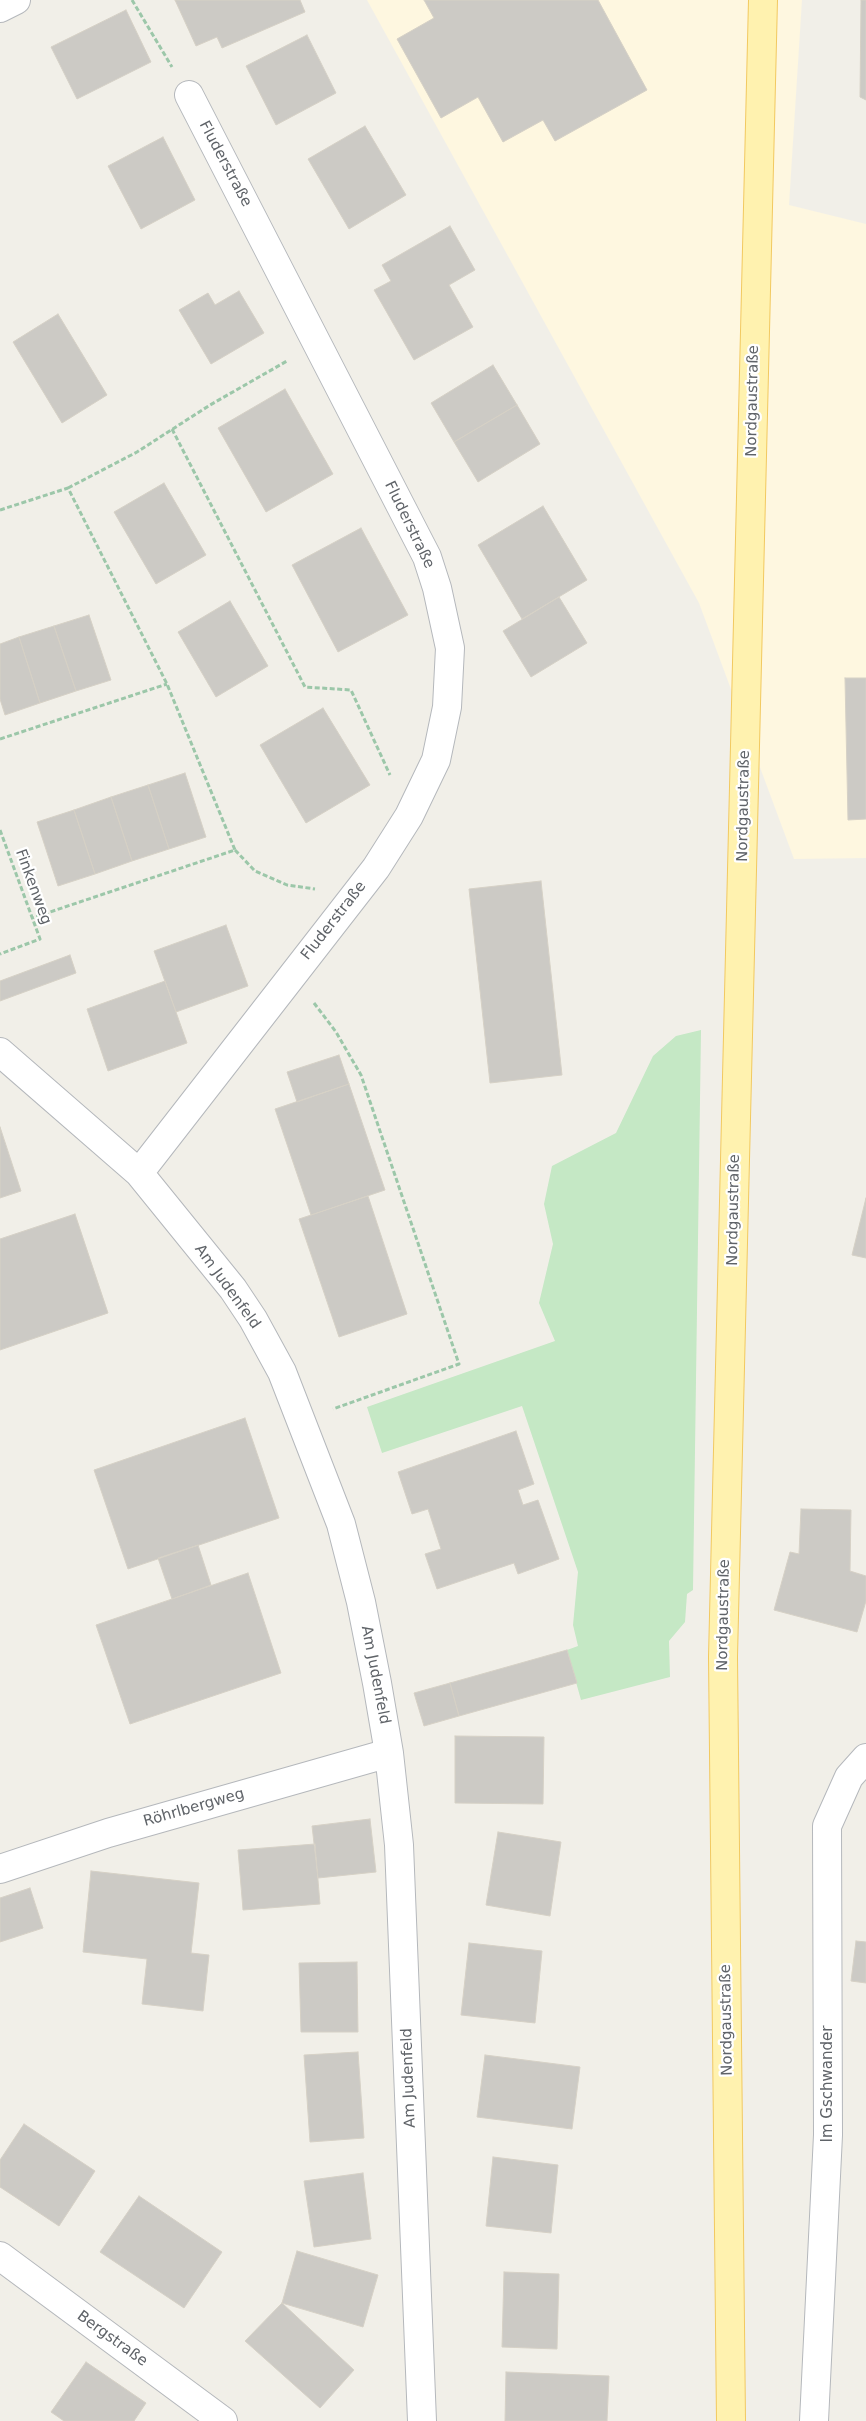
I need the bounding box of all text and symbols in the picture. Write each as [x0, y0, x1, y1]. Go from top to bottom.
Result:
street label: Fluderstraße [195, 118, 255, 210]
street label: Nordgaustraße [743, 345, 763, 457]
street label: Fluderstraße [380, 478, 438, 572]
street label: Nordgaustraße [734, 750, 754, 862]
street label: Finkenweg [11, 847, 55, 927]
street label: Fluderstraße [298, 878, 370, 964]
street label: Nordgaustraße [724, 1154, 744, 1266]
street label: Am Judenfeld [190, 1241, 264, 1333]
street label: Nordgaustraße [714, 1559, 734, 1671]
street label: Am Judenfeld [357, 1624, 393, 1726]
street label: Röhrlbergweg [142, 1785, 246, 1831]
street label: Nordgaustraße [717, 1964, 737, 2076]
street label: Im Gschwander [819, 2026, 837, 2142]
street label: Am Judenfeld [398, 2028, 420, 2128]
street label: Bergstraße [73, 2307, 151, 2371]

